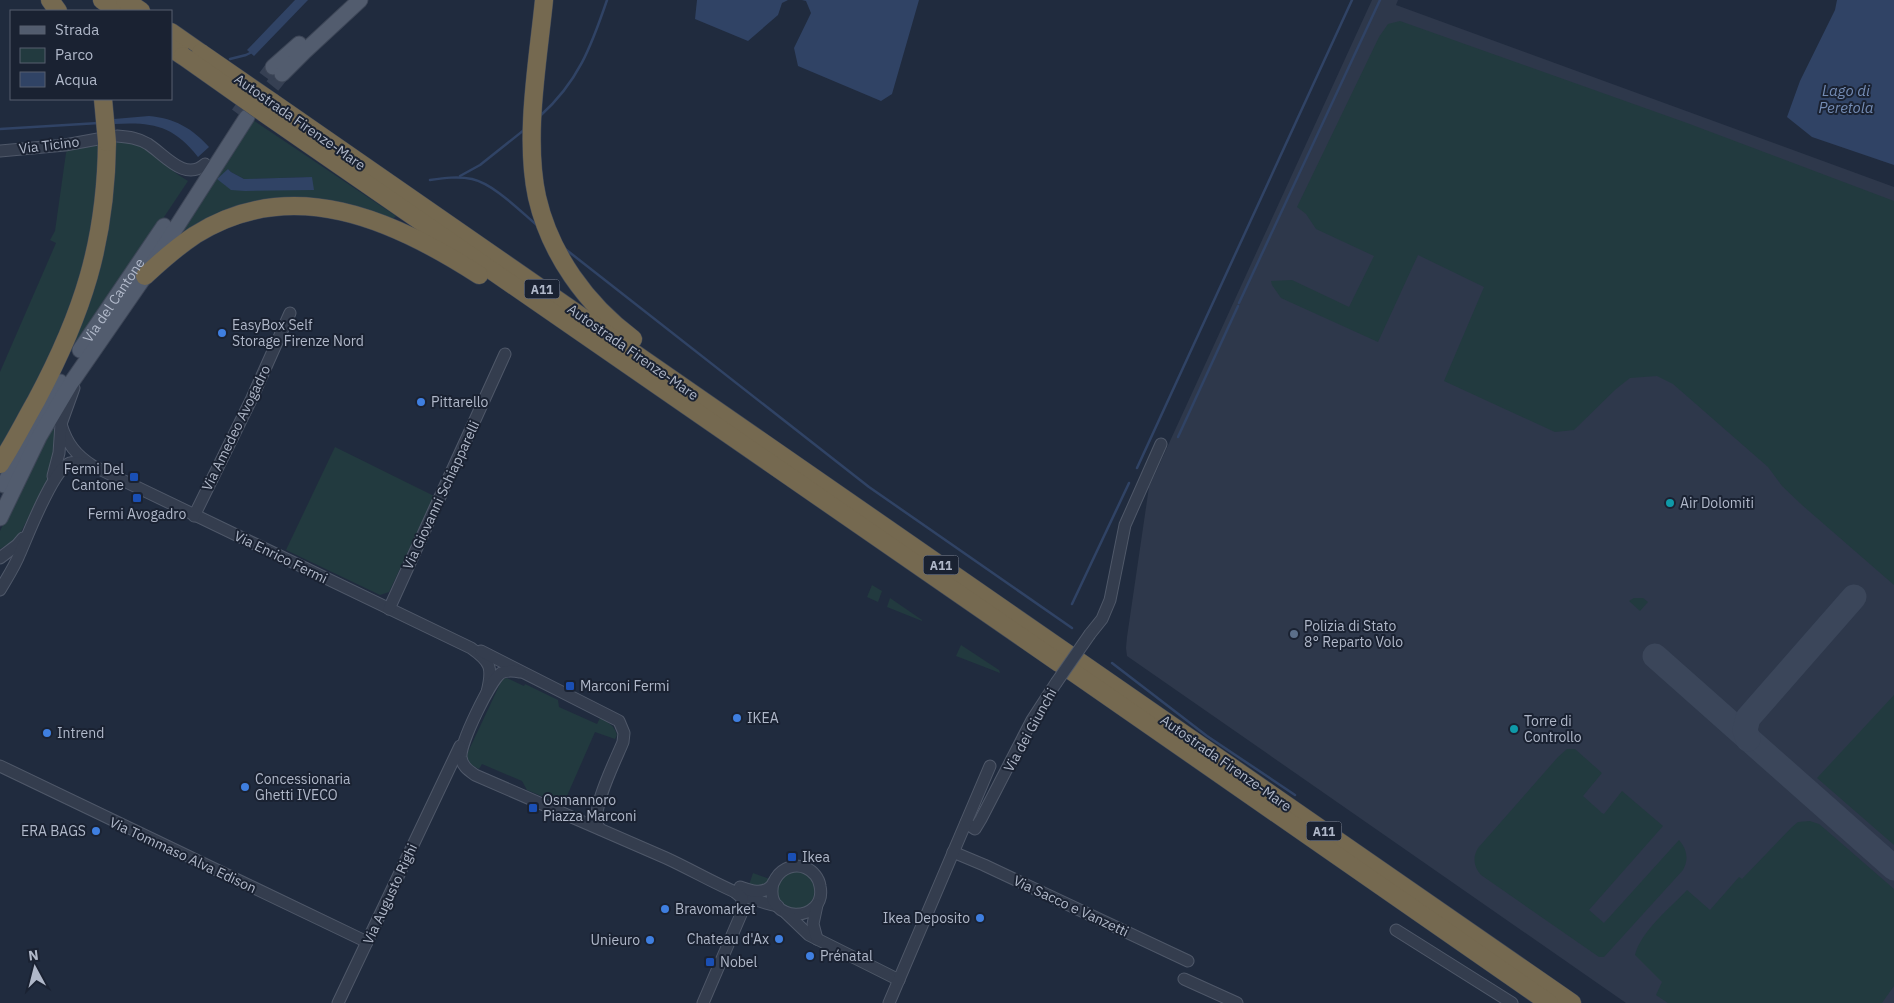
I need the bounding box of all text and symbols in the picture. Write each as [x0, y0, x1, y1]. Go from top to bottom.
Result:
legend [10, 10, 172, 100]
text: Strada [55, 20, 99, 39]
text: Parco [55, 45, 93, 64]
text: Acqua [55, 70, 97, 89]
street label: Autostrada Firenze-Mare [231, 70, 369, 174]
water label: Lago di Peretola [1819, 81, 1874, 117]
street label: Via Ticino [18, 132, 80, 158]
street label: Via del Cantone [79, 254, 149, 346]
road number: A11 [524, 280, 560, 298]
street label: Autostrada Firenze-Mare [564, 300, 702, 404]
place label: EasyBox Self Storage Firenze Nord [232, 316, 364, 350]
marker: EasyBox Self Storage Firenze Nord [216, 327, 228, 339]
street label: Via Amedeo Avogadro [198, 362, 274, 494]
place label: Pittarello [431, 393, 488, 411]
marker: Pittarello [415, 396, 427, 408]
street label: Via Giovanni Schiapparelli [399, 418, 483, 572]
place label: Fermi Del Cantone [64, 460, 124, 494]
marker: Fermi Del Cantone [128, 471, 140, 483]
marker: Fermi Avogadro [131, 492, 143, 504]
place label: Air Dolomiti [1680, 494, 1754, 512]
marker: Air Dolomiti [1664, 497, 1676, 509]
place label: Fermi Avogadro [88, 505, 186, 523]
street label: Via Enrico Fermi [231, 527, 331, 587]
road number: A11 [924, 556, 958, 574]
place label: Polizia di Stato 8° Reparto Volo [1304, 617, 1403, 651]
marker: Polizia di Stato 8° Reparto Volo [1288, 628, 1300, 640]
place label: Marconi Fermi [580, 677, 670, 695]
marker: Marconi Fermi [564, 680, 576, 692]
street label: Via dei Giunchi [1000, 685, 1060, 775]
place label: IKEA [747, 709, 779, 727]
street label: Autostrada Firenze-Mare [1157, 711, 1295, 815]
marker: IKEA [731, 712, 743, 724]
place label: Torre di Controllo [1524, 712, 1582, 746]
marker: Torre di Controllo [1508, 723, 1520, 735]
place label: Intrend [57, 724, 104, 742]
marker: Intrend [41, 727, 53, 739]
place label: Concessionaria Ghetti IVECO [255, 770, 351, 804]
marker: Concessionaria Ghetti IVECO [239, 781, 251, 793]
place label: Osmannoro Piazza Marconi [543, 791, 636, 825]
marker: Osmannoro Piazza Marconi [527, 802, 539, 814]
street label: Via Tommaso Alva Edison [107, 813, 259, 897]
road number: A11 [1306, 821, 1342, 840]
place label: ERA BAGS [21, 822, 86, 840]
marker: ERA BAGS [90, 825, 102, 837]
street label: Via Augusto Righi [359, 841, 421, 947]
place label: Ikea [802, 848, 830, 866]
marker: Ikea [786, 851, 798, 863]
street label: Via Sacco e Vanzetti [1010, 871, 1132, 941]
place label: Bravomarket [675, 900, 756, 918]
marker: Bravomarket [659, 903, 671, 915]
place label: Ikea Deposito [883, 909, 970, 927]
marker: Ikea Deposito [974, 912, 986, 924]
place label: Chateau d'Ax [687, 930, 769, 948]
place label: Unieuro [591, 931, 640, 949]
marker: Chateau d'Ax [773, 933, 785, 945]
marker: Unieuro [644, 934, 656, 946]
north arrow [10, 943, 60, 993]
text: N [27, 946, 40, 965]
place label: Prénatal [820, 947, 873, 965]
marker: Prénatal [804, 950, 816, 962]
place label: Nobel [720, 953, 758, 971]
marker: Nobel [704, 956, 716, 968]

